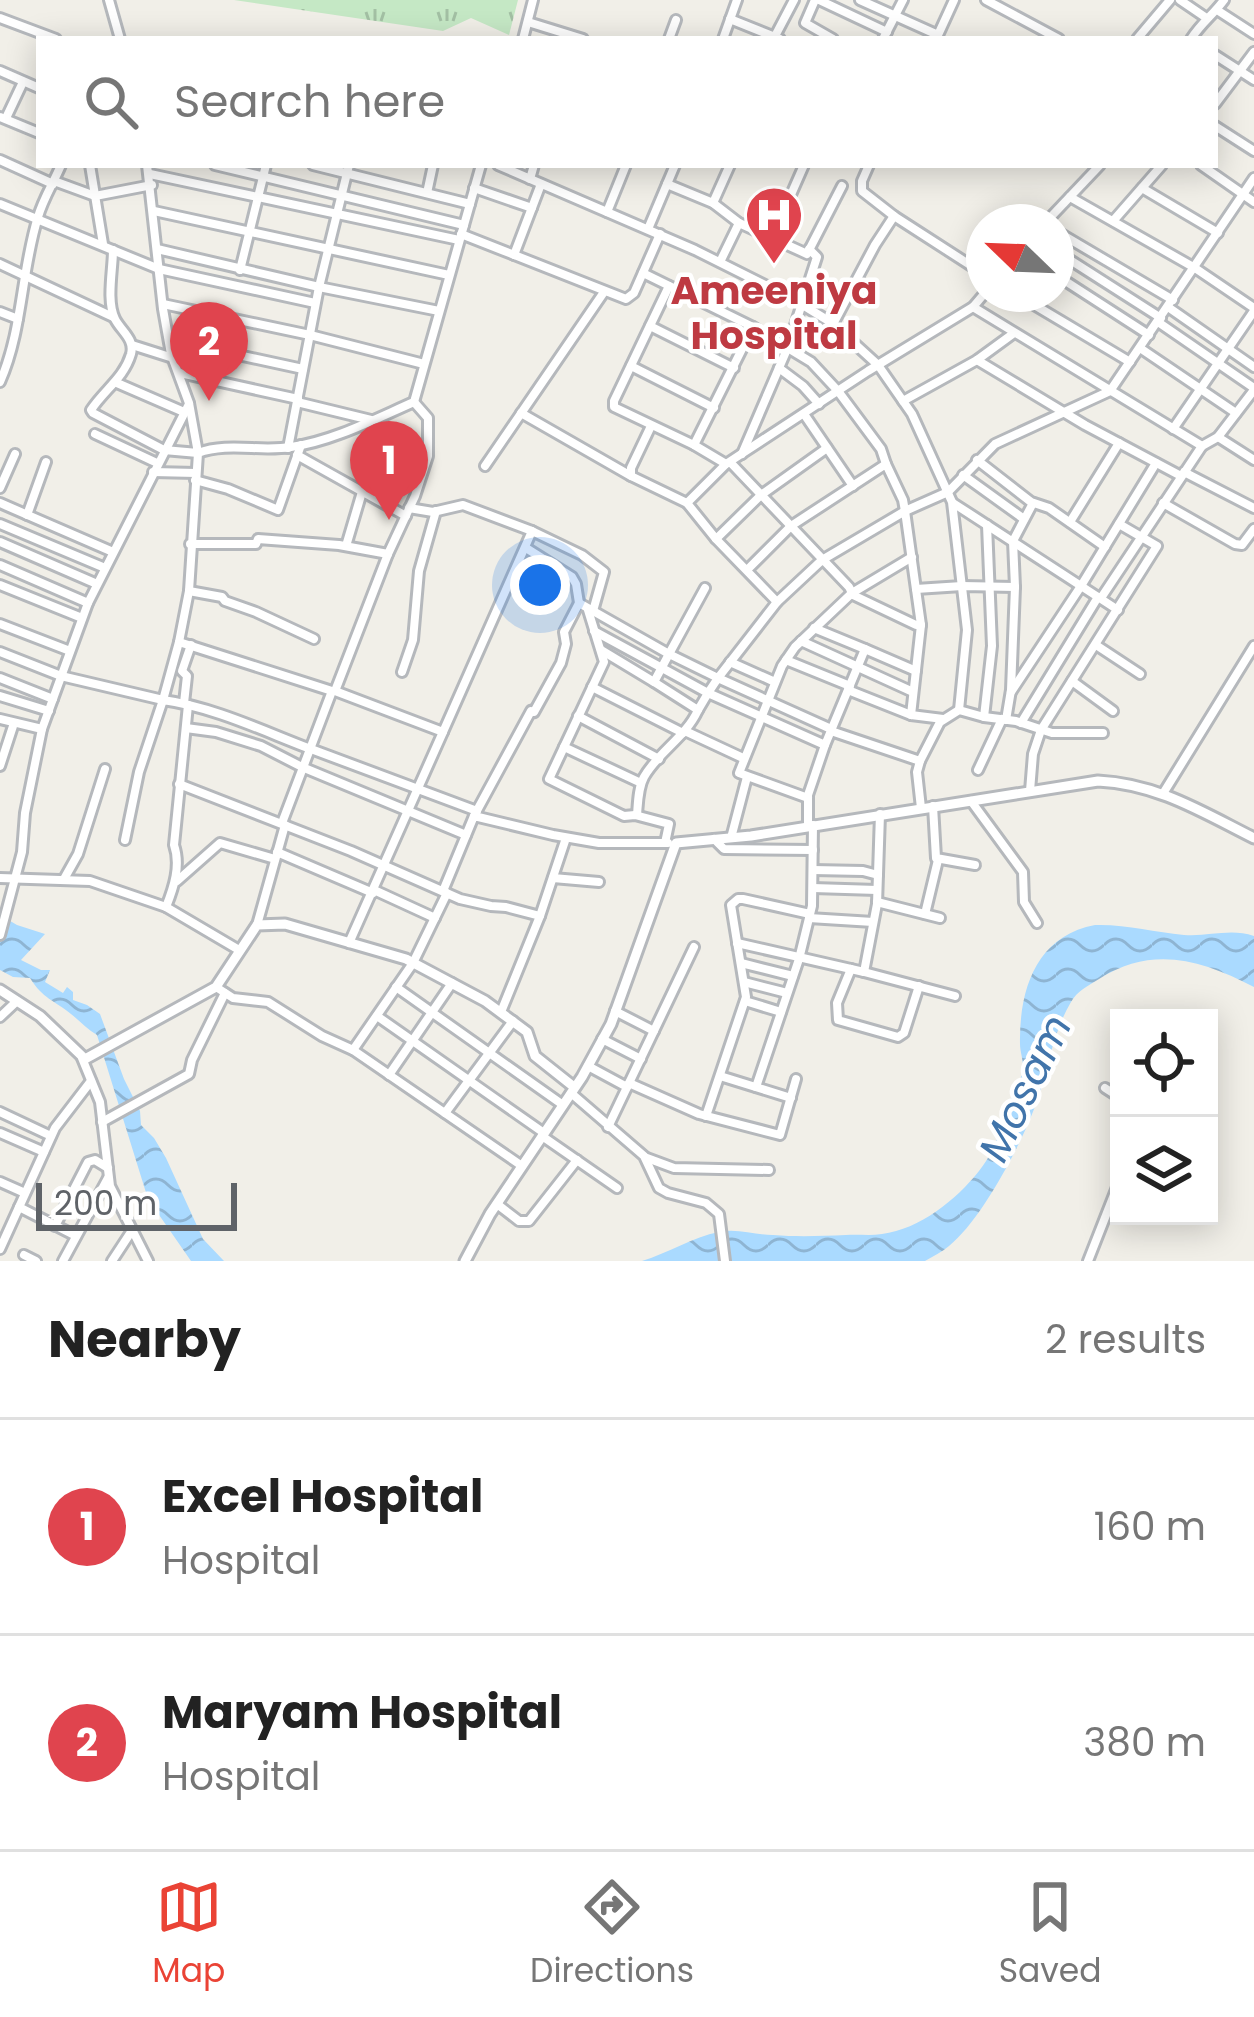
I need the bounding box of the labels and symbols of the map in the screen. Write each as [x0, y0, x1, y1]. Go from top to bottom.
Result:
hospital icon: Ameeniya Hospital [743, 184, 805, 266]
north arrow [966, 204, 1074, 312]
place label: Ameeniya Hospital [670, 263, 878, 363]
pin: 2 [170, 302, 248, 401]
pin: 1 [350, 421, 428, 520]
your location [510, 555, 570, 615]
water label: Mosam [964, 1005, 1086, 1171]
scale bar [36, 1177, 237, 1230]

